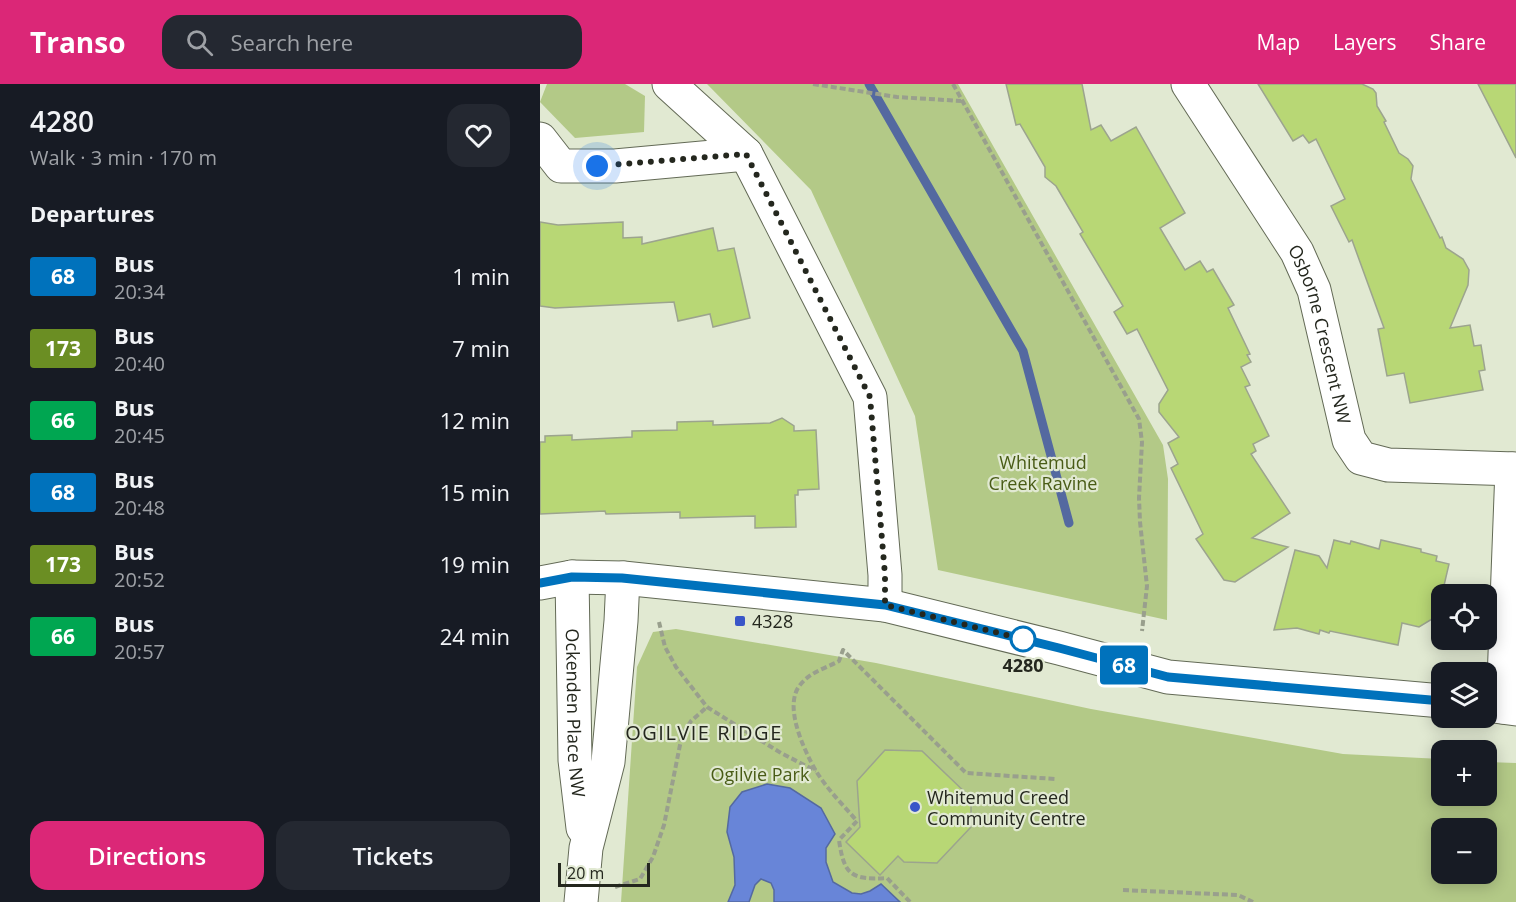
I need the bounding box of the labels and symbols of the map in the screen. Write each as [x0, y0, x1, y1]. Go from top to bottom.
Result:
your location [582, 151, 612, 181]
street label: Osborne Crescent NW [1283, 239, 1357, 427]
park label: Whitemud Creek Ravine [989, 450, 1097, 495]
place label: 4328 [752, 609, 793, 633]
marker: 4328 [733, 614, 747, 628]
marker: 4280 [1010, 626, 1036, 652]
street label: Ockenden Place NW [561, 628, 591, 799]
line badge: 68 [1097, 646, 1151, 684]
place label: 4280 [1002, 653, 1044, 677]
district label: OGILVIE RIDGE [625, 719, 783, 746]
park label: Ogilvie Park [711, 762, 810, 786]
place label: Whitemud Creed Community Centre [927, 785, 1086, 830]
marker: Whitemud Creed Community Centre [908, 800, 922, 814]
scale bar [558, 860, 650, 888]

